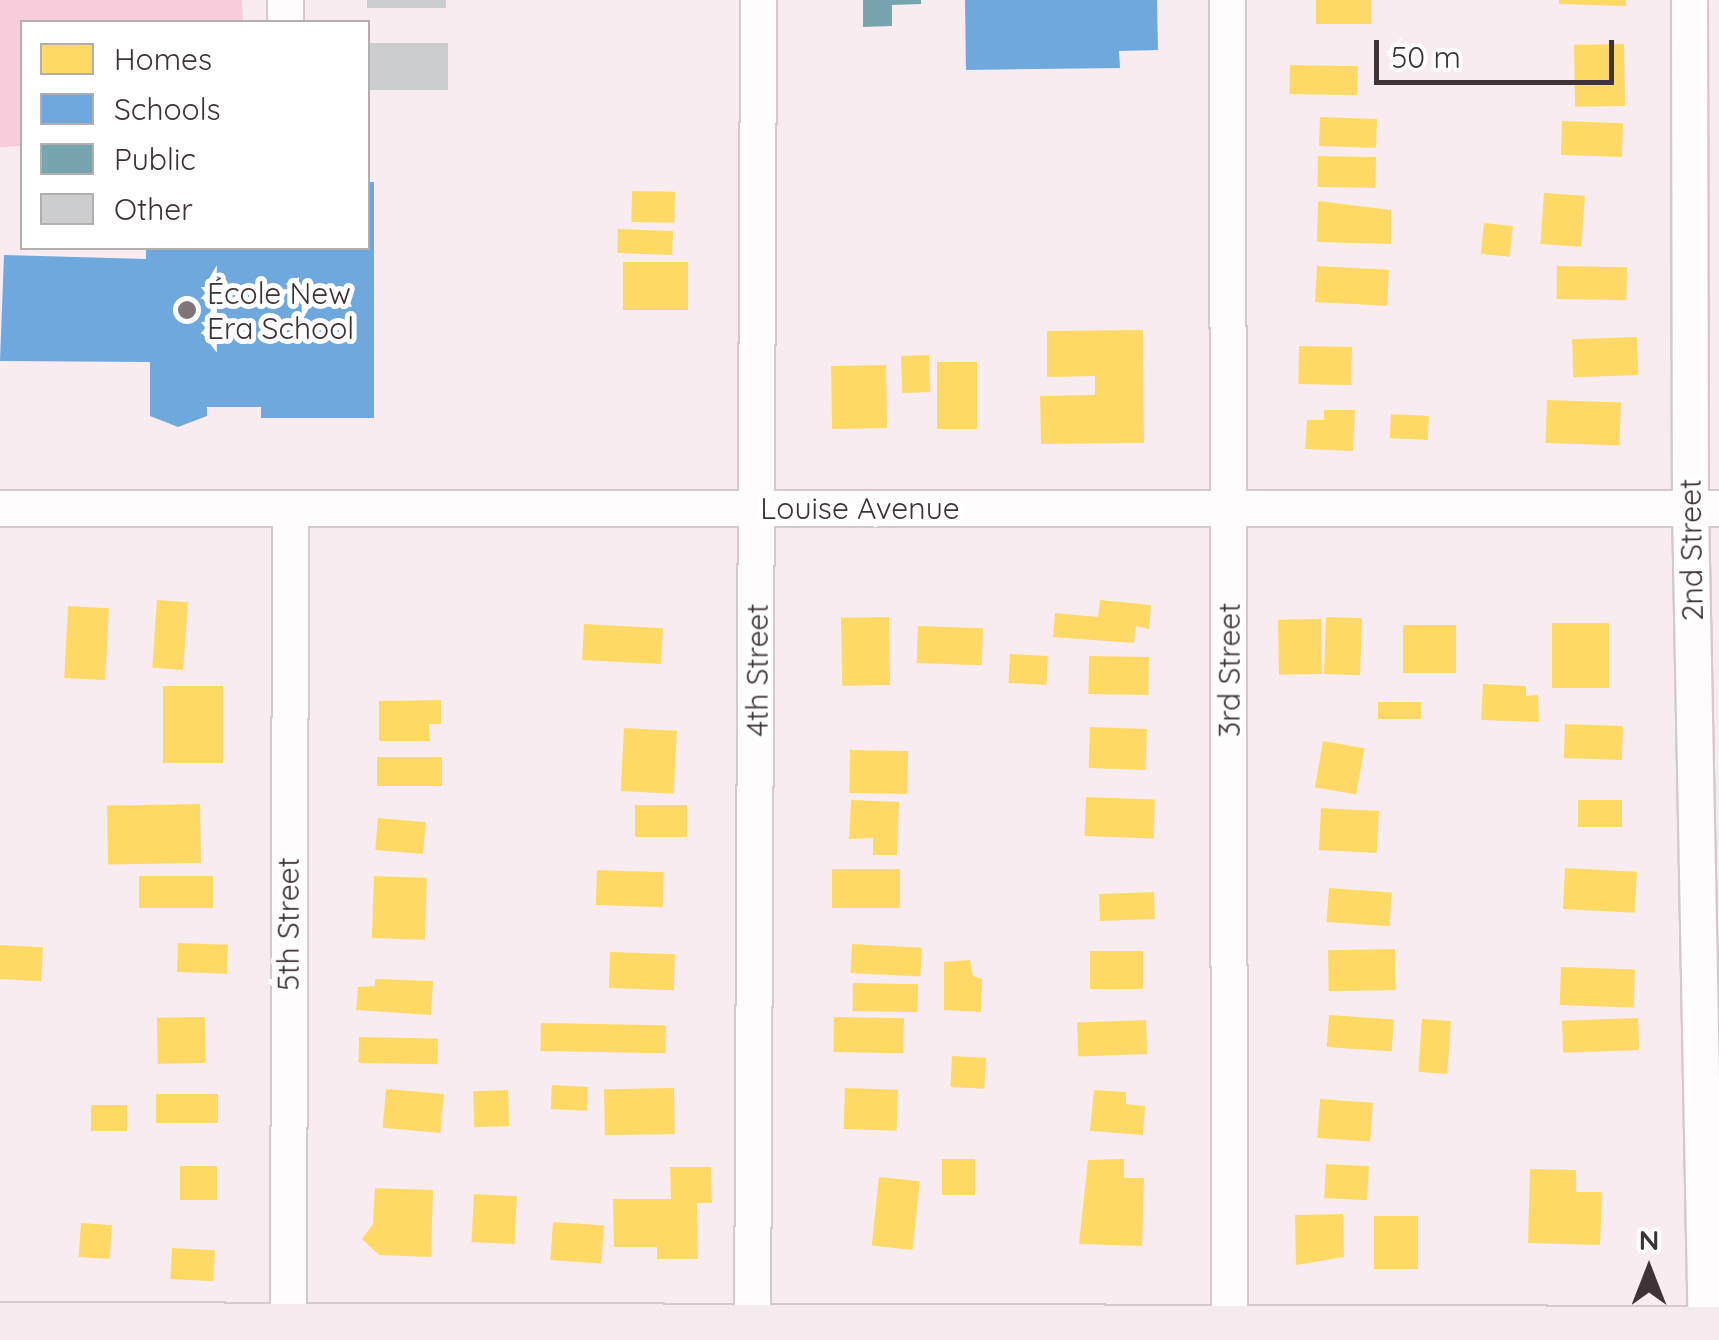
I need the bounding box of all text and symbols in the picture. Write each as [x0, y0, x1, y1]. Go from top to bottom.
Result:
legend [20, 20, 370, 250]
scale bar [1379, 20, 1619, 82]
text: 50 m [1391, 38, 1461, 76]
text: Homes [114, 40, 212, 78]
text: Schools [114, 90, 221, 128]
text: Public [114, 140, 196, 178]
text: Other [114, 190, 193, 228]
place label: École New Era School [207, 275, 354, 346]
marker: École New Era School [176, 299, 198, 321]
street label: 2nd Street [1672, 479, 1710, 621]
street label: Louise Avenue [760, 490, 960, 526]
street label: 4th Street [739, 603, 775, 737]
street label: 3rd Street [1211, 603, 1247, 737]
street label: 5th Street [270, 857, 306, 991]
north arrow [1599, 1220, 1699, 1320]
text: N [1639, 1222, 1659, 1257]

